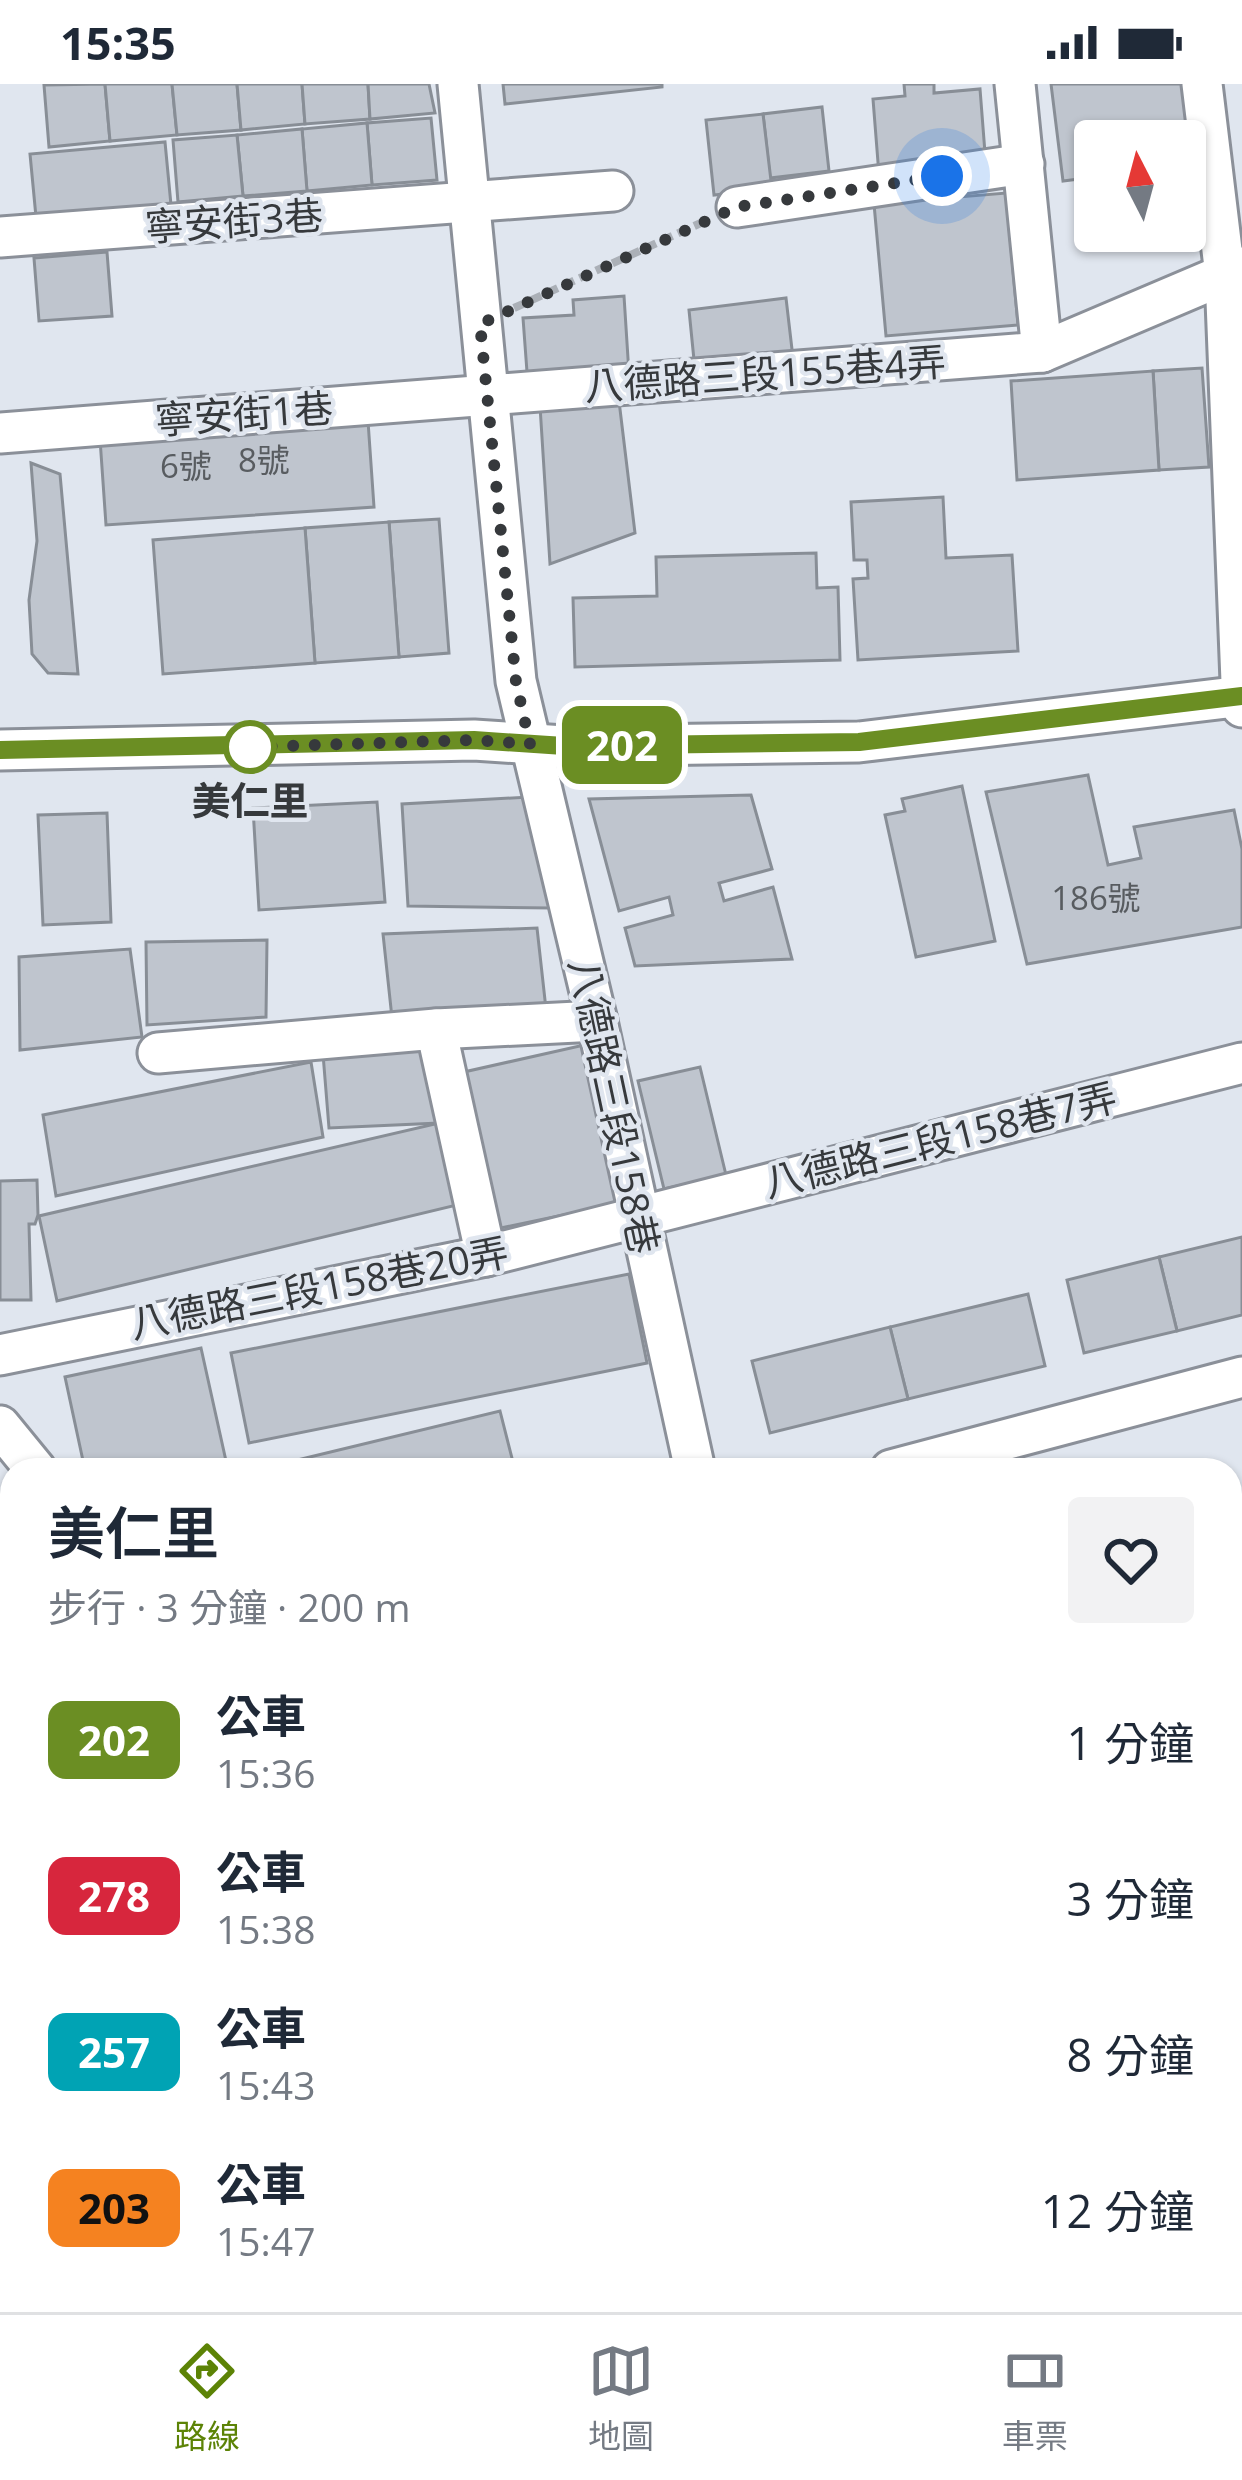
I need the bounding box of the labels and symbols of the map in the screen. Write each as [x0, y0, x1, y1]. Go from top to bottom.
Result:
north arrow [1074, 120, 1206, 252]
your location [912, 146, 972, 206]
street label: 寧安街3巷 [143, 187, 325, 252]
street label: 八德路三段155巷4弄 [582, 333, 947, 412]
street label: 寧安街1巷 [153, 380, 335, 445]
house number: 8號 [238, 437, 290, 482]
house number: 6號 [160, 443, 212, 488]
line badge: 202 [553, 706, 691, 784]
marker: 美仁里 [225, 722, 275, 772]
place label: 美仁里 [191, 773, 309, 826]
house number: 186號 [1051, 875, 1141, 920]
street label: 八德路三段158巷 [558, 953, 673, 1258]
street label: 八德路三段158巷7弄 [758, 1069, 1122, 1208]
street label: 八德路三段158巷20弄 [125, 1224, 512, 1349]

